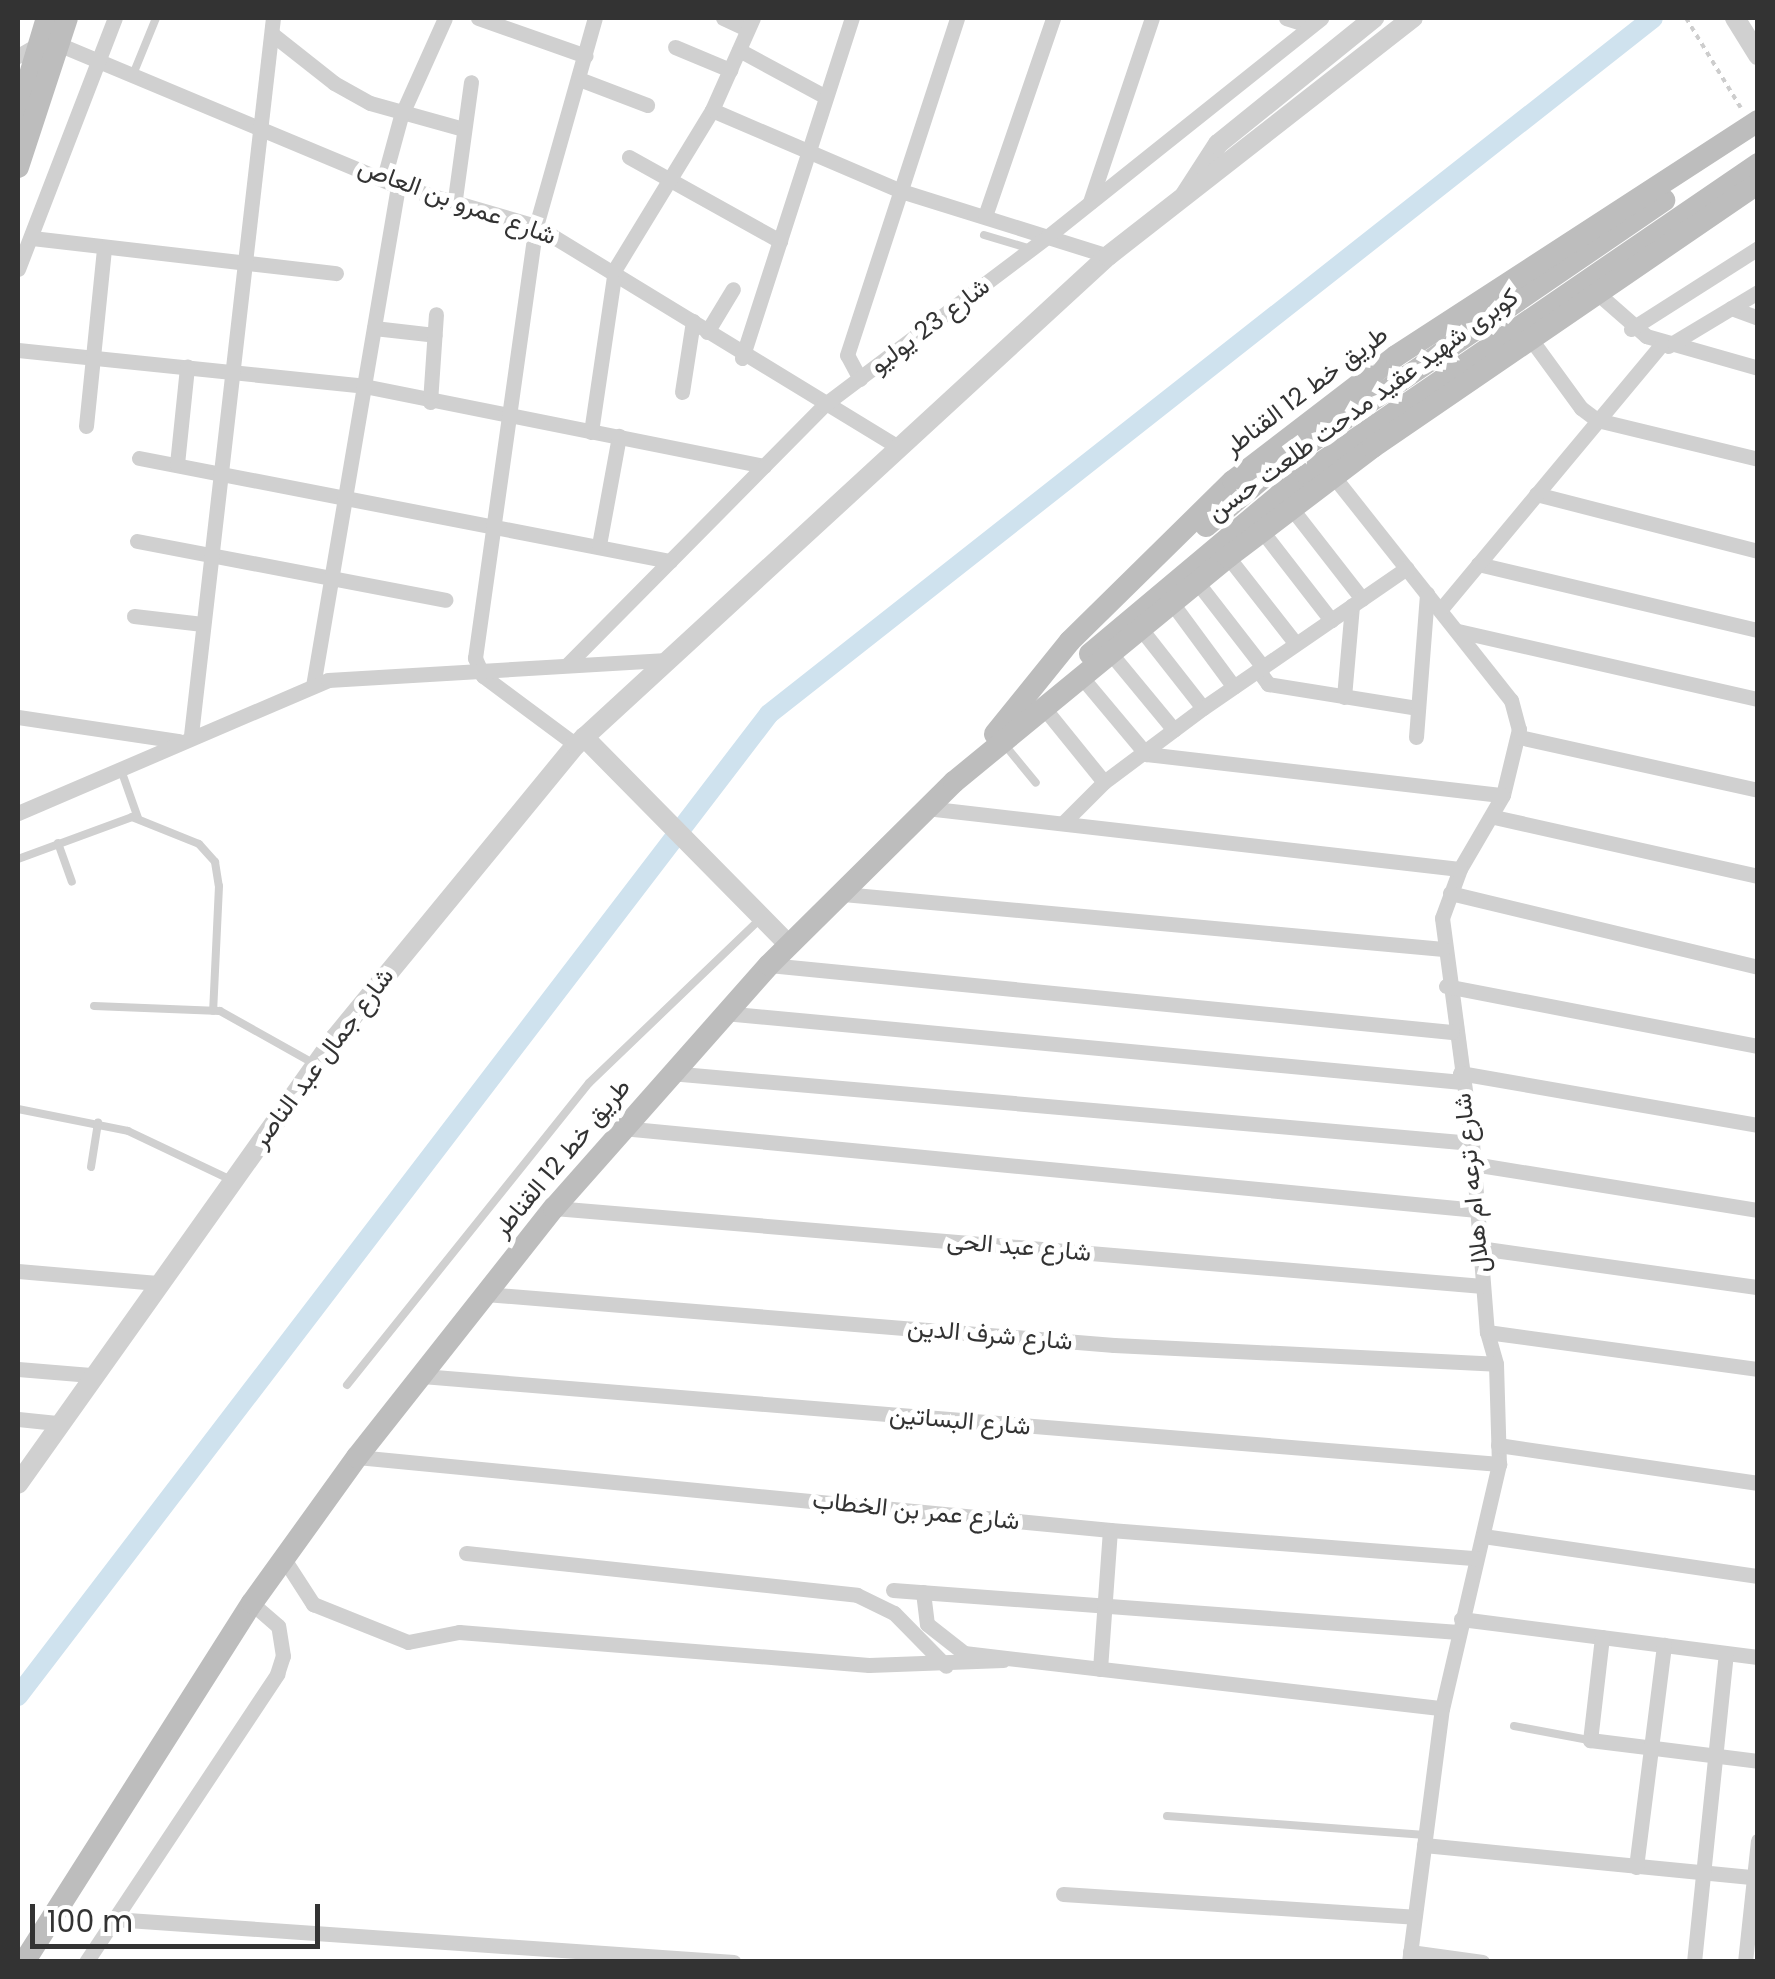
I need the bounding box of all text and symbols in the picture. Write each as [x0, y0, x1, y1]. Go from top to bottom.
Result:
street label: شارع عمرو بن العاص [354, 152, 560, 252]
street label: شارع 23 يوليو [864, 271, 996, 381]
street label: كوبرى شهيد عقيد مدحت طلعت حسن [1202, 282, 1524, 528]
street label: طريق خط 12 القناطر [1218, 320, 1394, 462]
street label: شارع جمال عبد الناصر [246, 962, 400, 1154]
street label: طريق خط 12 القناطر [487, 1073, 637, 1243]
street label: شارع ترعه ام هلال [1448, 1092, 1496, 1274]
street label: شارع عبد الحى [946, 1226, 1092, 1268]
street label: شارع شرف الدين [906, 1313, 1074, 1357]
street label: شارع البساتين [888, 1400, 1032, 1442]
street label: شارع عمر بن الخطاب [811, 1485, 1021, 1537]
scale bar [35, 1884, 325, 1946]
text: 100 m [47, 1900, 133, 1943]

